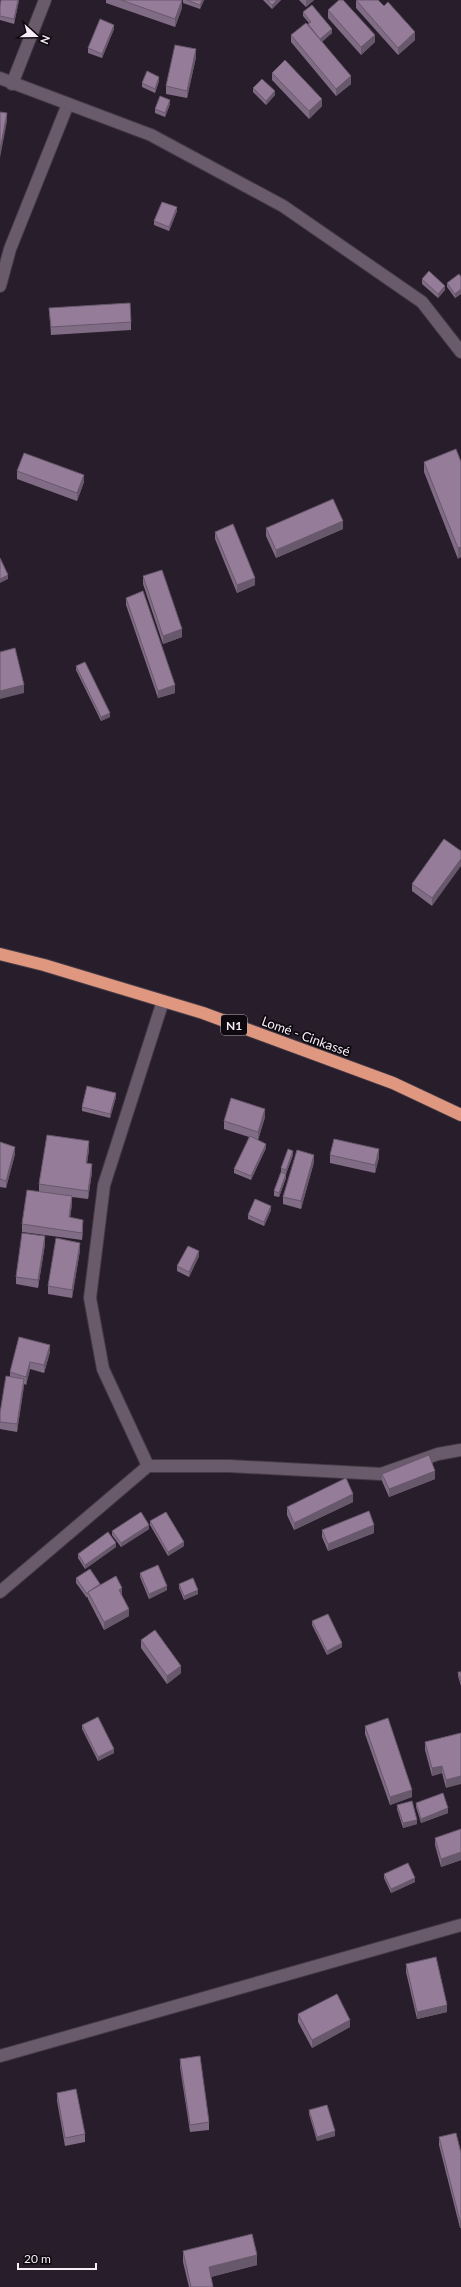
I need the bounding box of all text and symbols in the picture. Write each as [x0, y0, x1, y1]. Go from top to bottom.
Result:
north arrow [16, 16, 56, 56]
text: N [38, 33, 53, 46]
street label: Lomé - Cinkassé [260, 1013, 352, 1059]
road number: N1 [221, 1015, 247, 1035]
scale bar [18, 2245, 96, 2271]
text: 20 m [24, 2251, 51, 2266]

